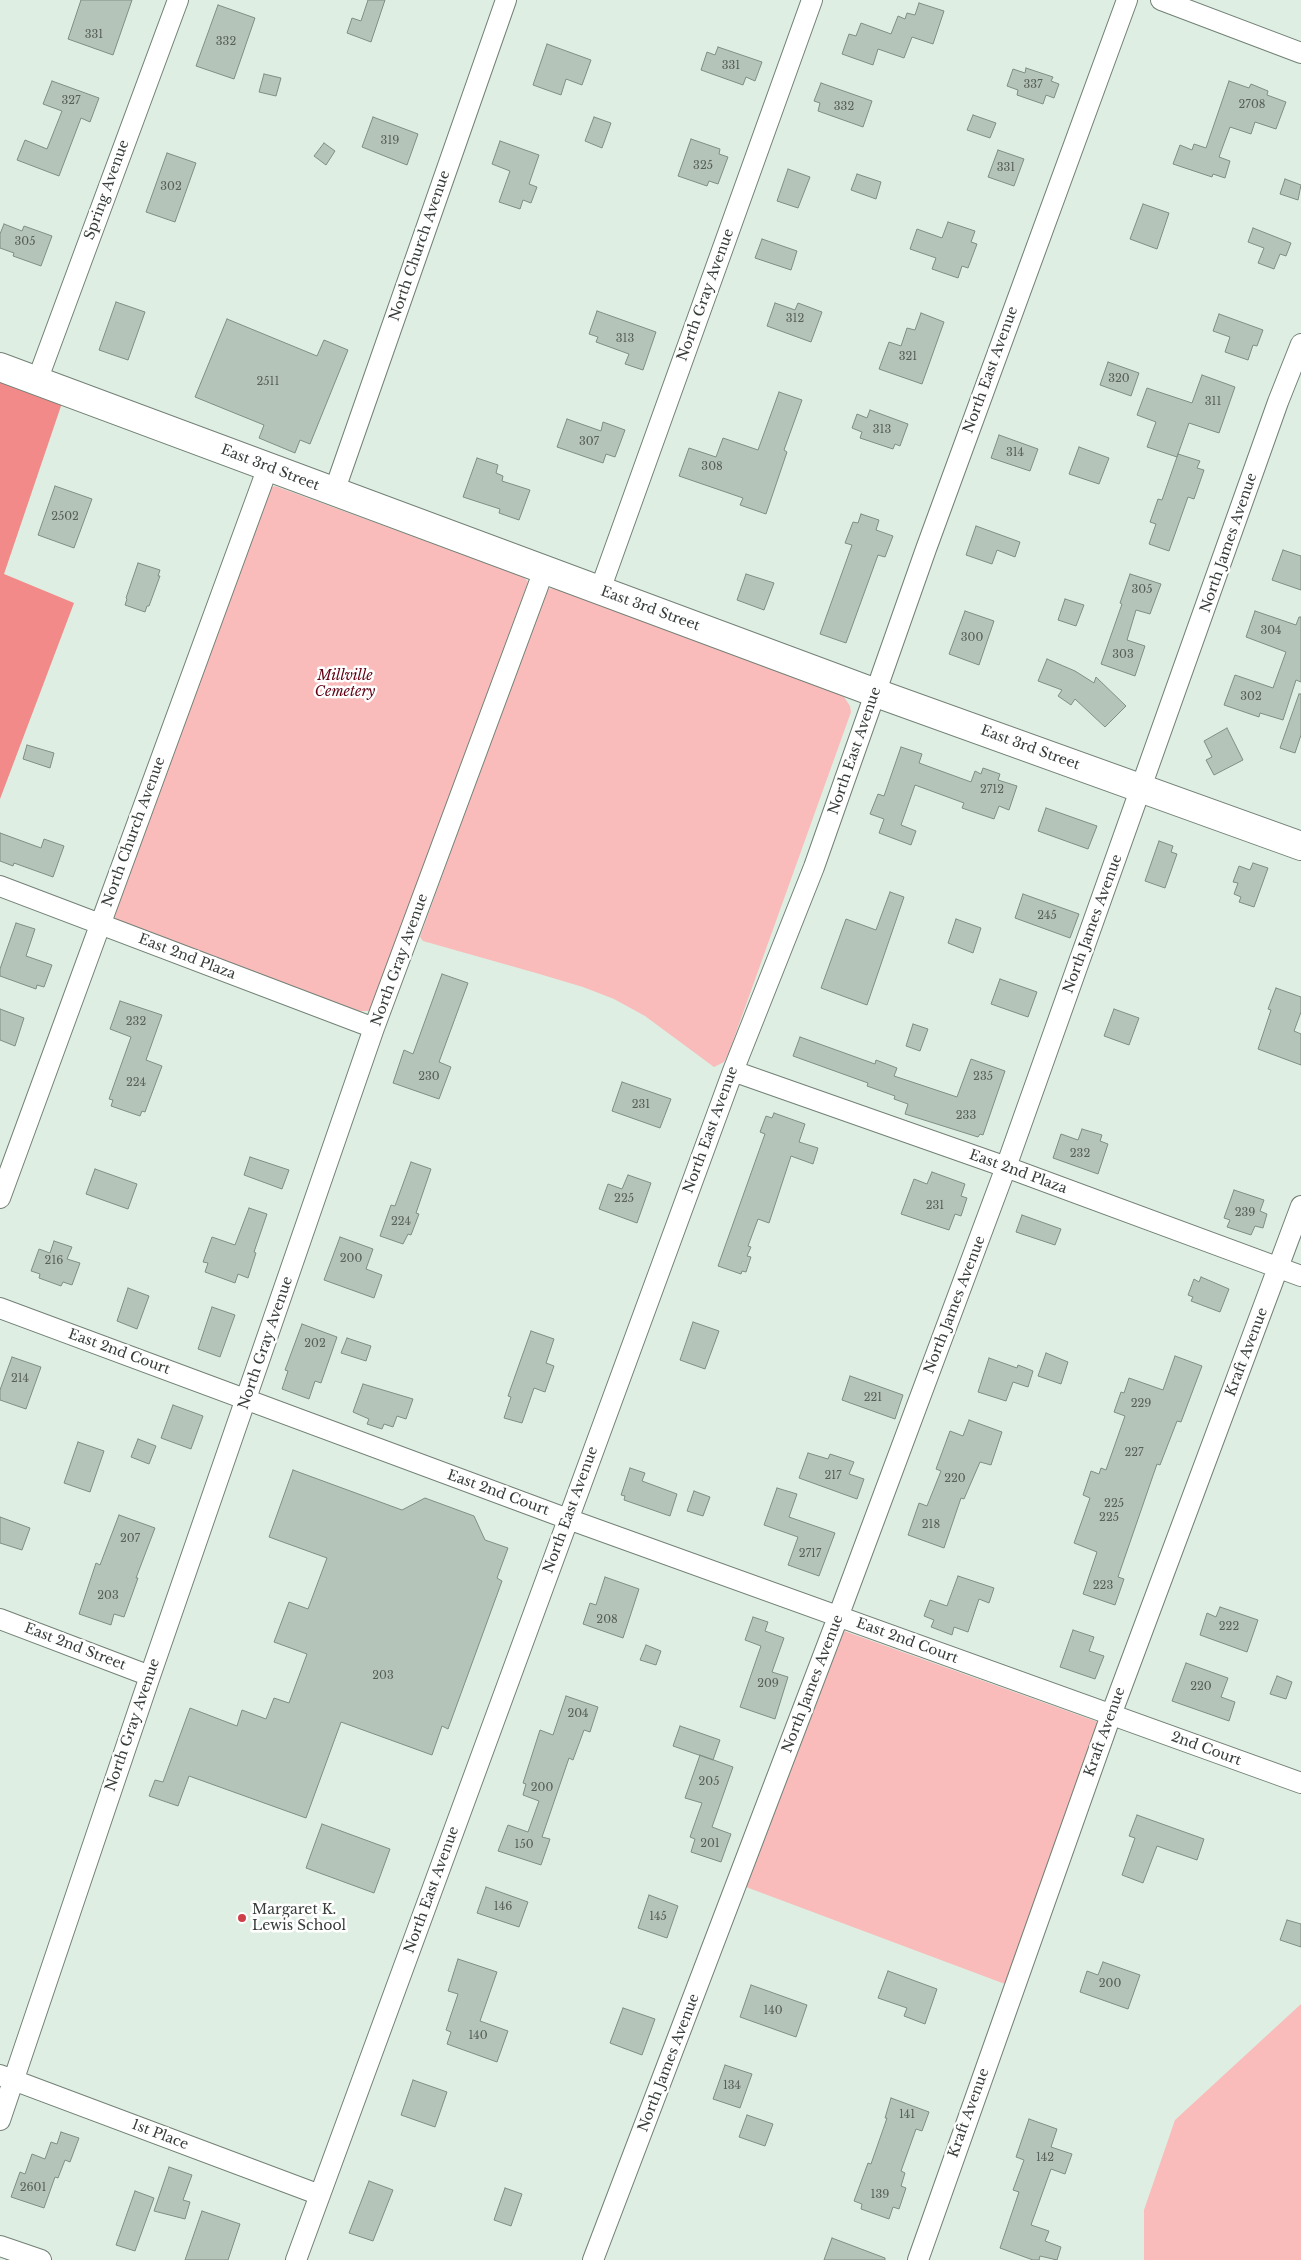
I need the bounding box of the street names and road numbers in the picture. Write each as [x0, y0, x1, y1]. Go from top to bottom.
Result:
street label: Spring Avenue [81, 138, 133, 242]
street label: North Church Avenue [386, 168, 454, 324]
street label: North Gray Avenue [674, 227, 738, 363]
street label: North East Avenue [960, 304, 1022, 436]
street label: East 3rd Street [218, 441, 322, 495]
street label: North James Avenue [1197, 471, 1261, 615]
street label: East 3rd Street [598, 583, 702, 635]
street label: North East Avenue [825, 685, 885, 817]
street label: East 3rd Street [978, 722, 1082, 774]
street label: North Church Avenue [99, 755, 169, 909]
street label: North James Avenue [1060, 852, 1126, 996]
street label: North Gray Avenue [368, 892, 432, 1028]
street label: East 2nd Plaza [136, 931, 238, 983]
street label: North East Avenue [680, 1064, 742, 1196]
street label: East 2nd Plaza [967, 1147, 1069, 1197]
street label: North James Avenue [921, 1234, 989, 1376]
street label: North Gray Avenue [235, 1274, 297, 1412]
street label: Kraft Avenue [1222, 1305, 1272, 1399]
street label: East 2nd Court [66, 1326, 172, 1378]
street label: North East Avenue [540, 1444, 602, 1576]
street label: East 2nd Court [445, 1467, 551, 1519]
street label: North James Avenue [779, 1613, 847, 1755]
street label: East 2nd Court [854, 1615, 960, 1667]
street label: East 2nd Street [22, 1620, 128, 1674]
street label: North Gray Avenue [102, 1656, 164, 1794]
street label: Kraft Avenue [1081, 1685, 1129, 1779]
street label: 2nd Court [1169, 1729, 1243, 1769]
street label: North East Avenue [401, 1824, 463, 1956]
street label: North James Avenue [635, 1992, 703, 2134]
street label: Kraft Avenue [945, 2066, 993, 2160]
street label: 1st Place [129, 2117, 191, 2153]

